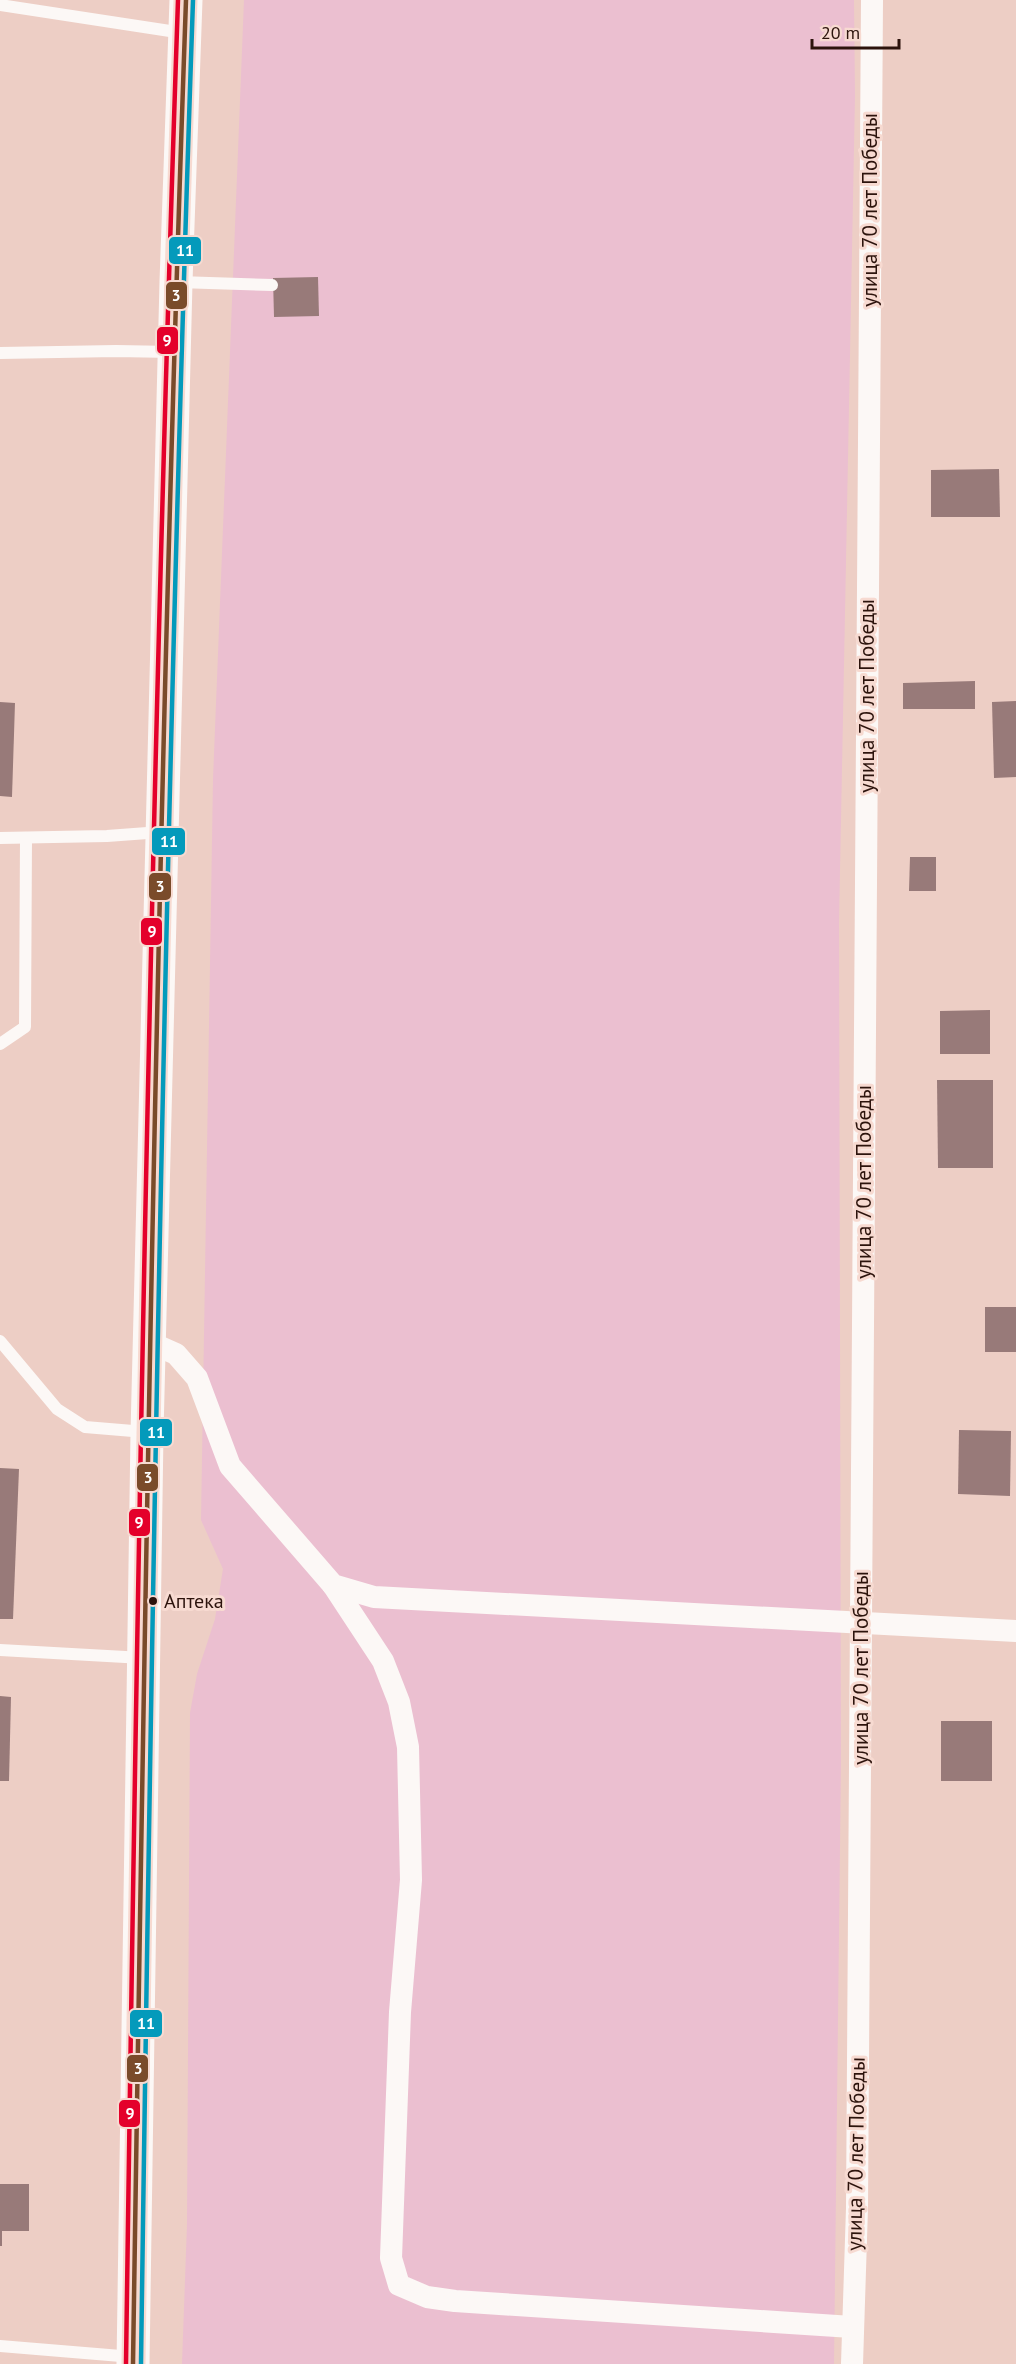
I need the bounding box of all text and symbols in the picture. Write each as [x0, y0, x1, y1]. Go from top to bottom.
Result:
scale bar [812, 12, 899, 50]
text: 20 m [821, 21, 860, 44]
street label: улица 70 лет Победы [856, 113, 883, 307]
line badge: 11 [168, 236, 202, 265]
text: 11 [176, 240, 194, 260]
line badge: 3 [165, 281, 188, 310]
text: 3 [171, 285, 181, 305]
line badge: 9 [156, 326, 179, 355]
text: 9 [162, 330, 172, 350]
street label: улица 70 лет Победы [853, 599, 880, 793]
line badge: 11 [151, 827, 186, 856]
text: 11 [160, 831, 178, 851]
line badge: 3 [148, 872, 172, 901]
text: 3 [155, 876, 165, 896]
line badge: 9 [140, 917, 163, 946]
text: 9 [147, 921, 157, 941]
street label: улица 70 лет Победы [850, 1085, 877, 1279]
line badge: 11 [139, 1418, 173, 1447]
text: 11 [147, 1422, 165, 1442]
line badge: 3 [136, 1463, 159, 1492]
text: 3 [143, 1467, 153, 1487]
line badge: 9 [128, 1508, 151, 1537]
text: 9 [134, 1512, 144, 1532]
street label: улица 70 лет Победы [847, 1571, 874, 1765]
place label: Аптека [164, 1588, 224, 1614]
marker: Аптека [147, 1595, 159, 1607]
line badge: 11 [129, 2009, 163, 2038]
text: 11 [137, 2013, 155, 2033]
line badge: 3 [126, 2054, 149, 2083]
street label: улица 70 лет Победы [840, 2057, 871, 2251]
text: 3 [133, 2058, 143, 2078]
line badge: 9 [118, 2099, 141, 2128]
text: 9 [125, 2103, 135, 2123]

